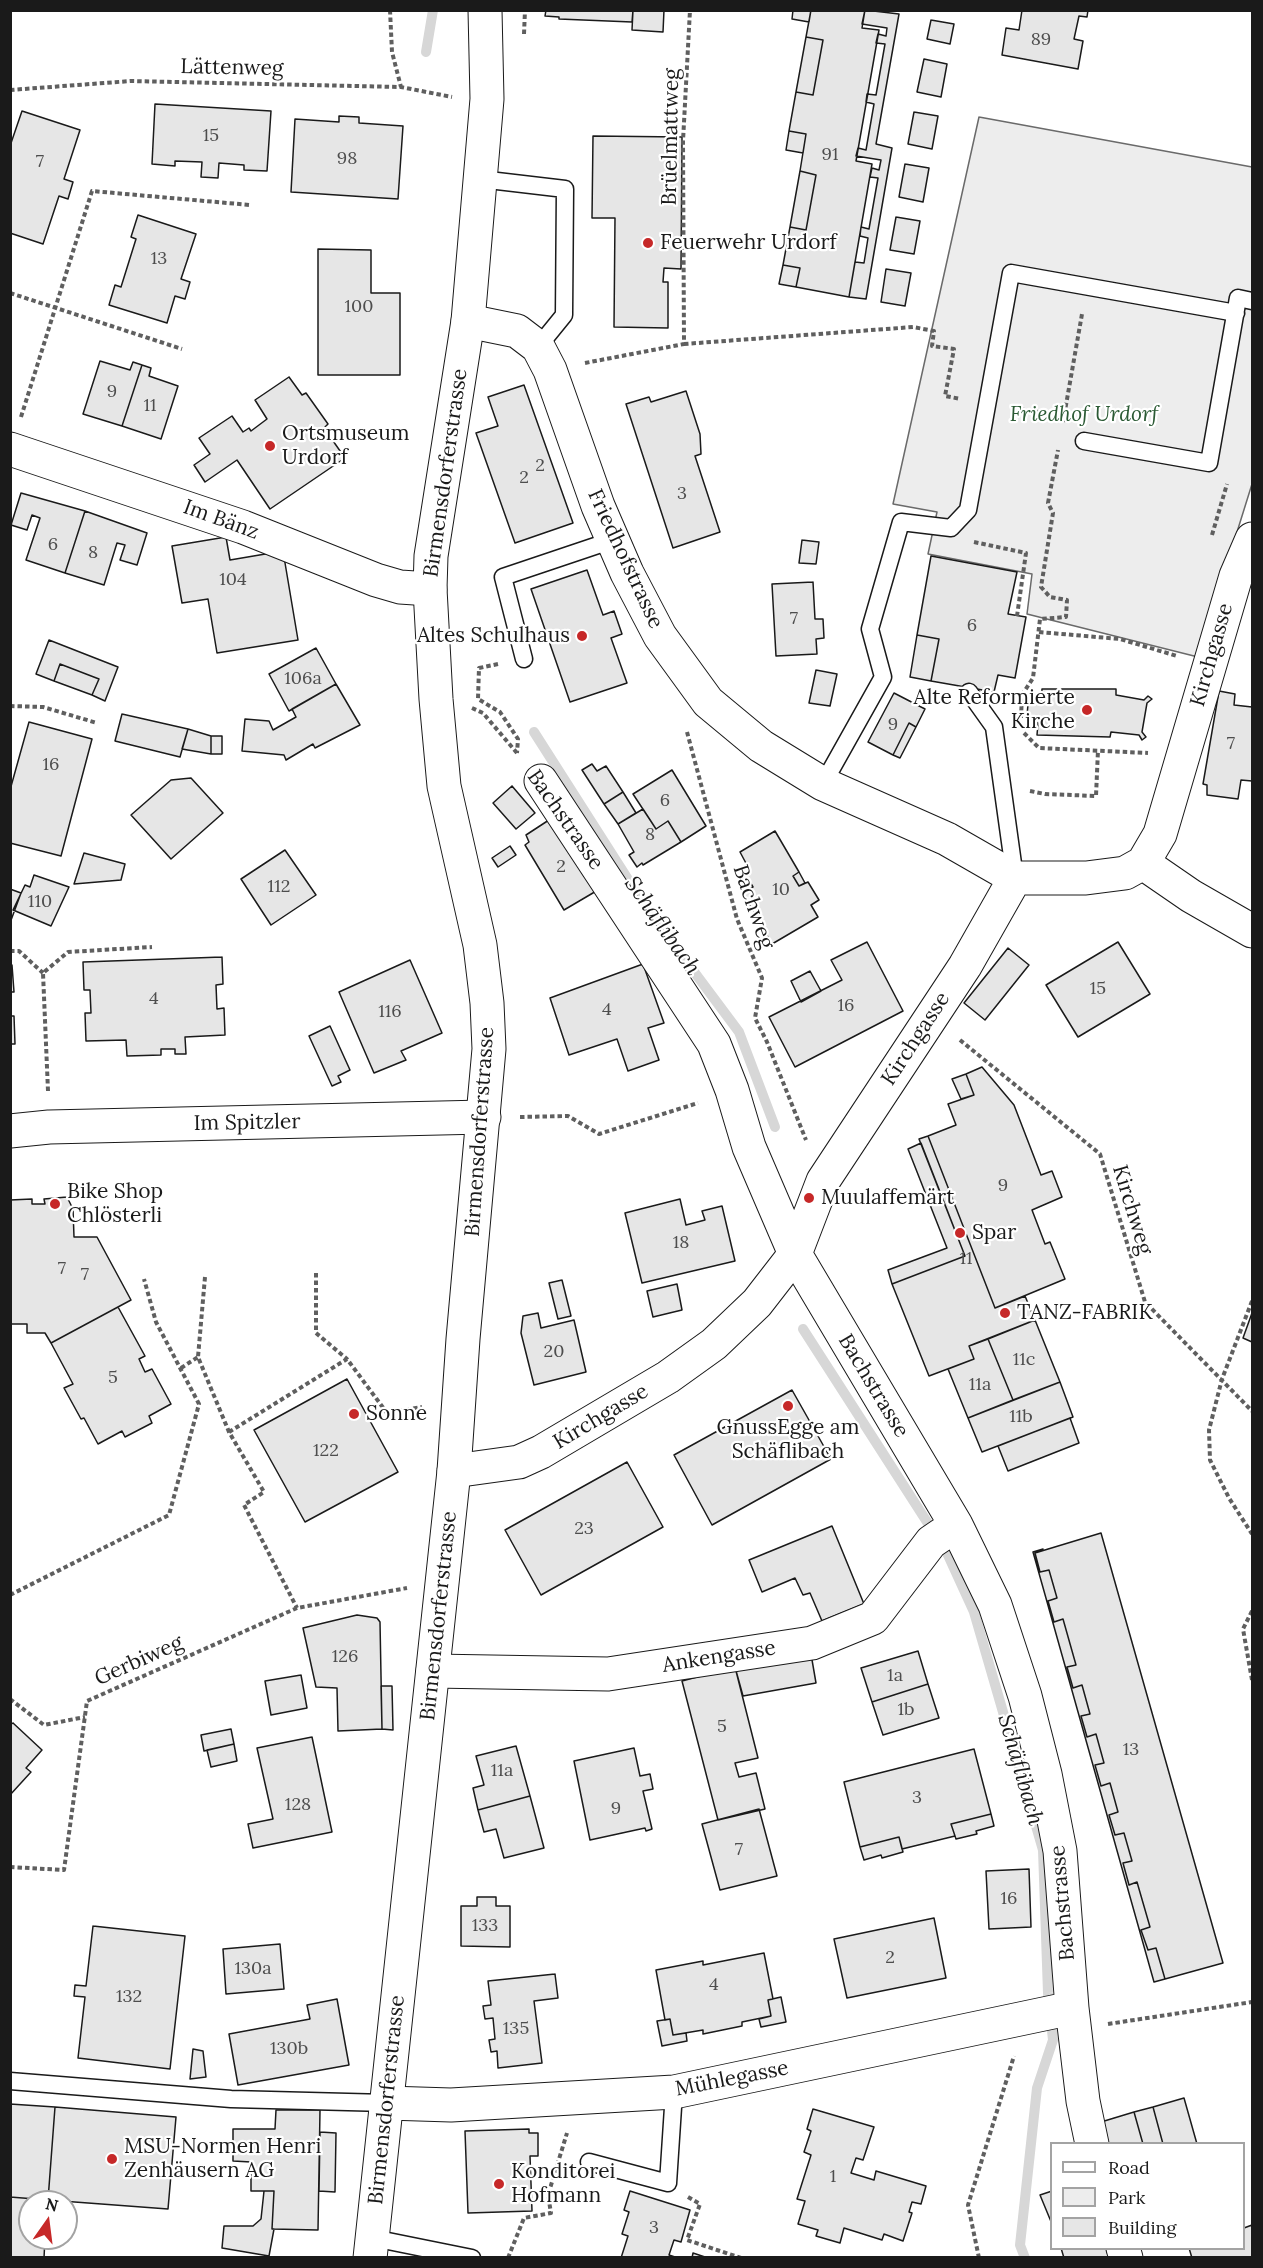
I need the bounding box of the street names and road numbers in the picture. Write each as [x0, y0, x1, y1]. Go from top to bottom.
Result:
street label: Lättenweg [180, 55, 284, 81]
street label: Brüelmattweg [657, 68, 685, 206]
street label: Birmensdorferstrasse [419, 367, 473, 579]
street label: Friedhofstrasse [582, 486, 668, 632]
street label: Im Bänz [180, 495, 262, 545]
street label: Kirchgasse [1185, 600, 1239, 710]
street label: Bachstrasse [521, 765, 609, 875]
street label: Bachweg [727, 862, 779, 952]
street label: Kirchgasse [877, 988, 955, 1090]
street label: Birmensdorferstrasse [460, 1026, 500, 1238]
street label: Im Spitzler [193, 1109, 301, 1137]
street label: Kirchweg [1106, 1162, 1158, 1258]
street label: Bachstrasse [832, 1330, 914, 1442]
street label: Kirchgasse [549, 1379, 653, 1455]
street label: Birmensdorferstrasse [415, 1510, 463, 1722]
street label: Gerbiweg [91, 1630, 187, 1692]
street label: Ankengasse [661, 1636, 777, 1678]
street label: Bachstrasse [1045, 1844, 1081, 1962]
street label: Birmensdorferstrasse [363, 1994, 411, 2206]
street label: Mühlegasse [673, 2056, 791, 2102]

